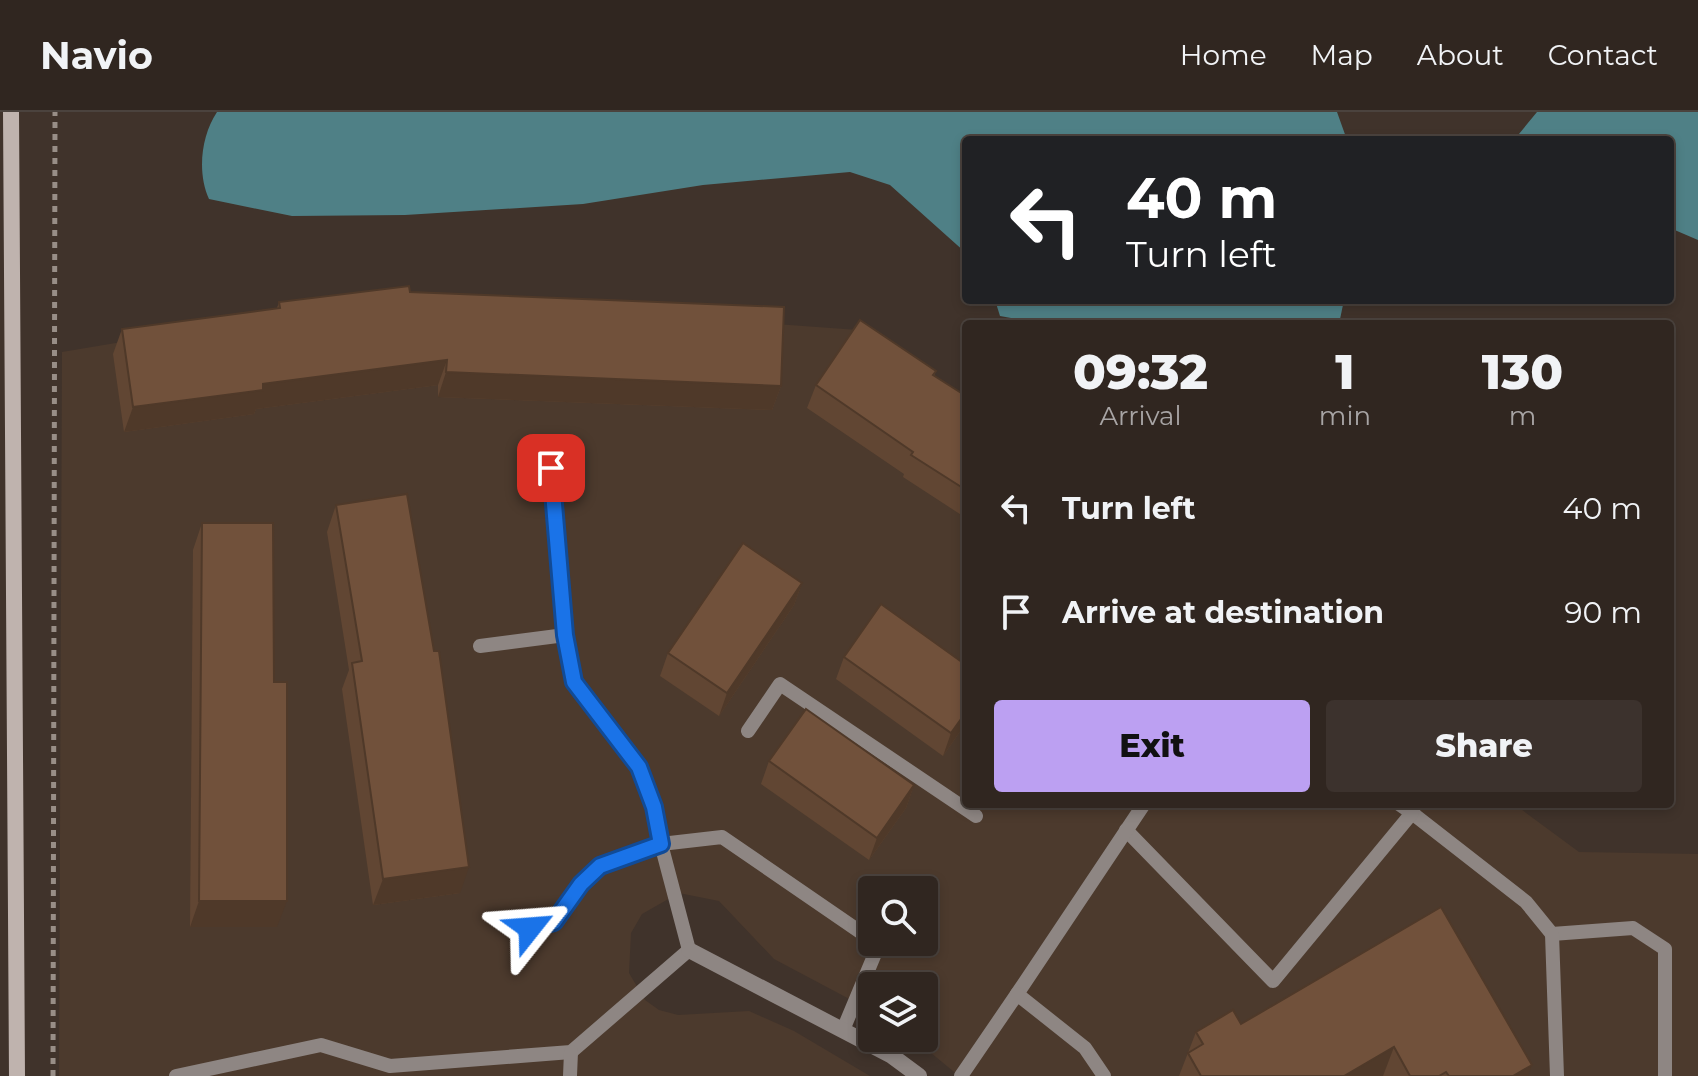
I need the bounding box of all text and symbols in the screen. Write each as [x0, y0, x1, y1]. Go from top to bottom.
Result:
text: Navio [40, 32, 153, 79]
text: Home [1180, 38, 1267, 72]
text: Map [1311, 38, 1373, 72]
text: About [1417, 38, 1504, 72]
text: Contact [1548, 38, 1658, 72]
text: 40 m [1126, 164, 1277, 232]
icon: left [994, 168, 1098, 272]
text: Turn left [1126, 232, 1277, 276]
text: 09:32 [1073, 343, 1208, 401]
text: 1 [1335, 343, 1355, 401]
text: 130 [1482, 343, 1563, 401]
text: Arrival [1099, 400, 1181, 432]
text: min [1319, 400, 1371, 432]
text: m [1509, 400, 1536, 432]
pin [517, 434, 585, 502]
icon: arrive [529, 446, 573, 490]
icon: left [994, 486, 1038, 530]
text: Turn left [1062, 490, 1195, 527]
text: 40 m [1563, 490, 1642, 527]
icon: arrive [994, 590, 1038, 634]
text: Arrive at destination [1062, 594, 1384, 631]
text: 90 m [1564, 594, 1642, 631]
button: Exit [994, 700, 1310, 792]
button: Share [1326, 700, 1642, 792]
map controls [858, 876, 938, 1052]
button: search [858, 876, 938, 956]
position arrow [488, 886, 572, 970]
button: layers [858, 972, 938, 1052]

